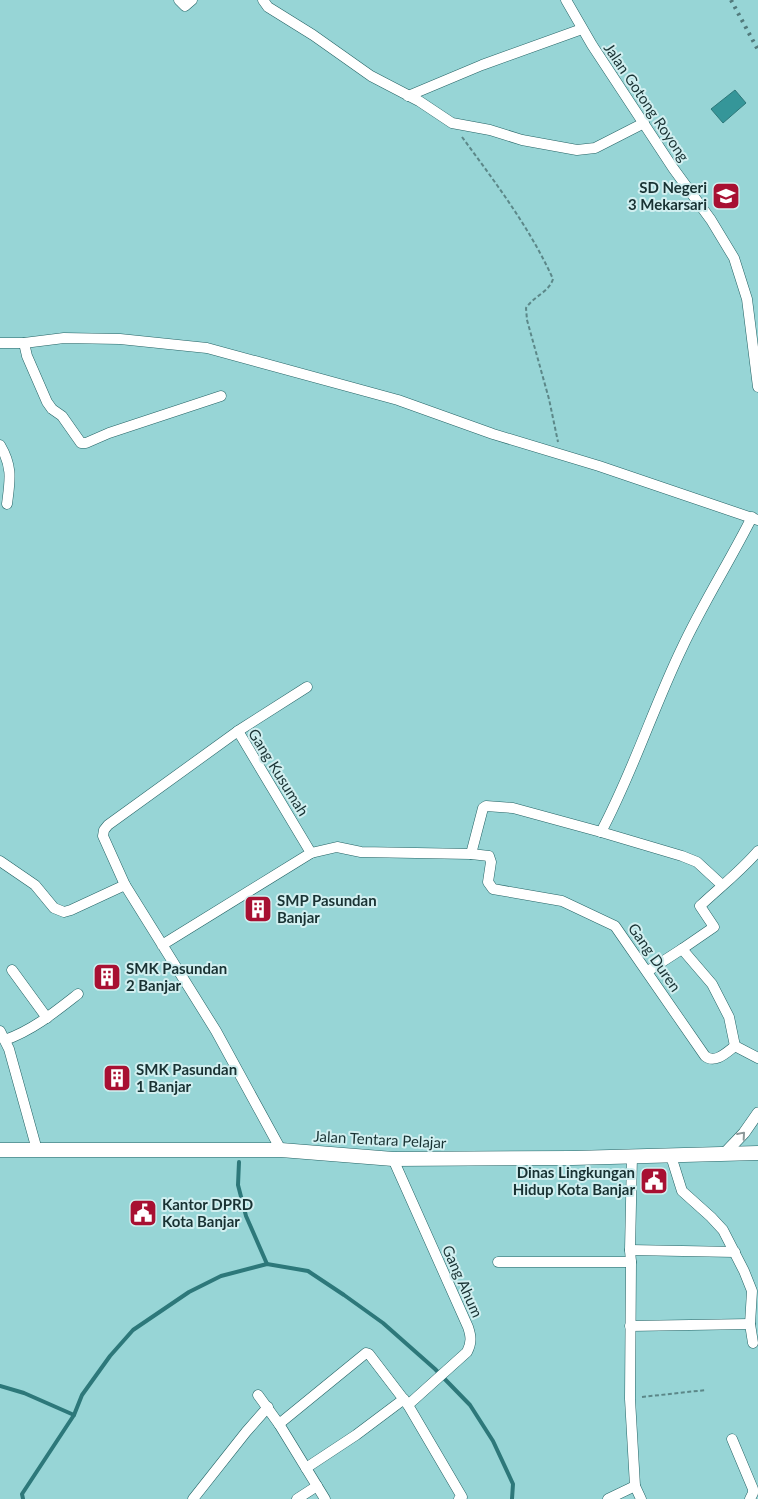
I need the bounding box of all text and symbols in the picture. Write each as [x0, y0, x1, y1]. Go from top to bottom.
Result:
street label: Jalan Gotong Royong [601, 39, 693, 165]
place label: SD Negeri 3 Mekarsari [628, 178, 707, 213]
school or university icon: SD Negeri 3 Mekarsari [711, 181, 741, 211]
street label: Gang Kusumah [245, 725, 313, 819]
place label: SMP Pasundan Banjar [277, 891, 377, 926]
building icon: SMP Pasundan Banjar [243, 894, 273, 924]
street label: Gang Duren [625, 919, 685, 995]
place label: SMK Pasundan 2 Banjar [126, 959, 227, 994]
building icon: SMK Pasundan 2 Banjar [92, 962, 122, 992]
place label: SMK Pasundan 1 Banjar [136, 1060, 237, 1095]
building icon: SMK Pasundan 1 Banjar [102, 1063, 132, 1093]
street label: Jalan Tentara Pelajar [313, 1127, 447, 1151]
one-way arrow [737, 1131, 746, 1140]
place label: Dinas Lingkungan Hidup Kota Banjar [513, 1163, 635, 1198]
public building icon: Dinas Lingkungan Hidup Kota Banjar [639, 1166, 669, 1196]
place label: Kantor DPRD Kota Banjar [162, 1195, 253, 1230]
public building icon: Kantor DPRD Kota Banjar [128, 1198, 158, 1228]
street label: Gang Ahum [439, 1242, 487, 1320]

